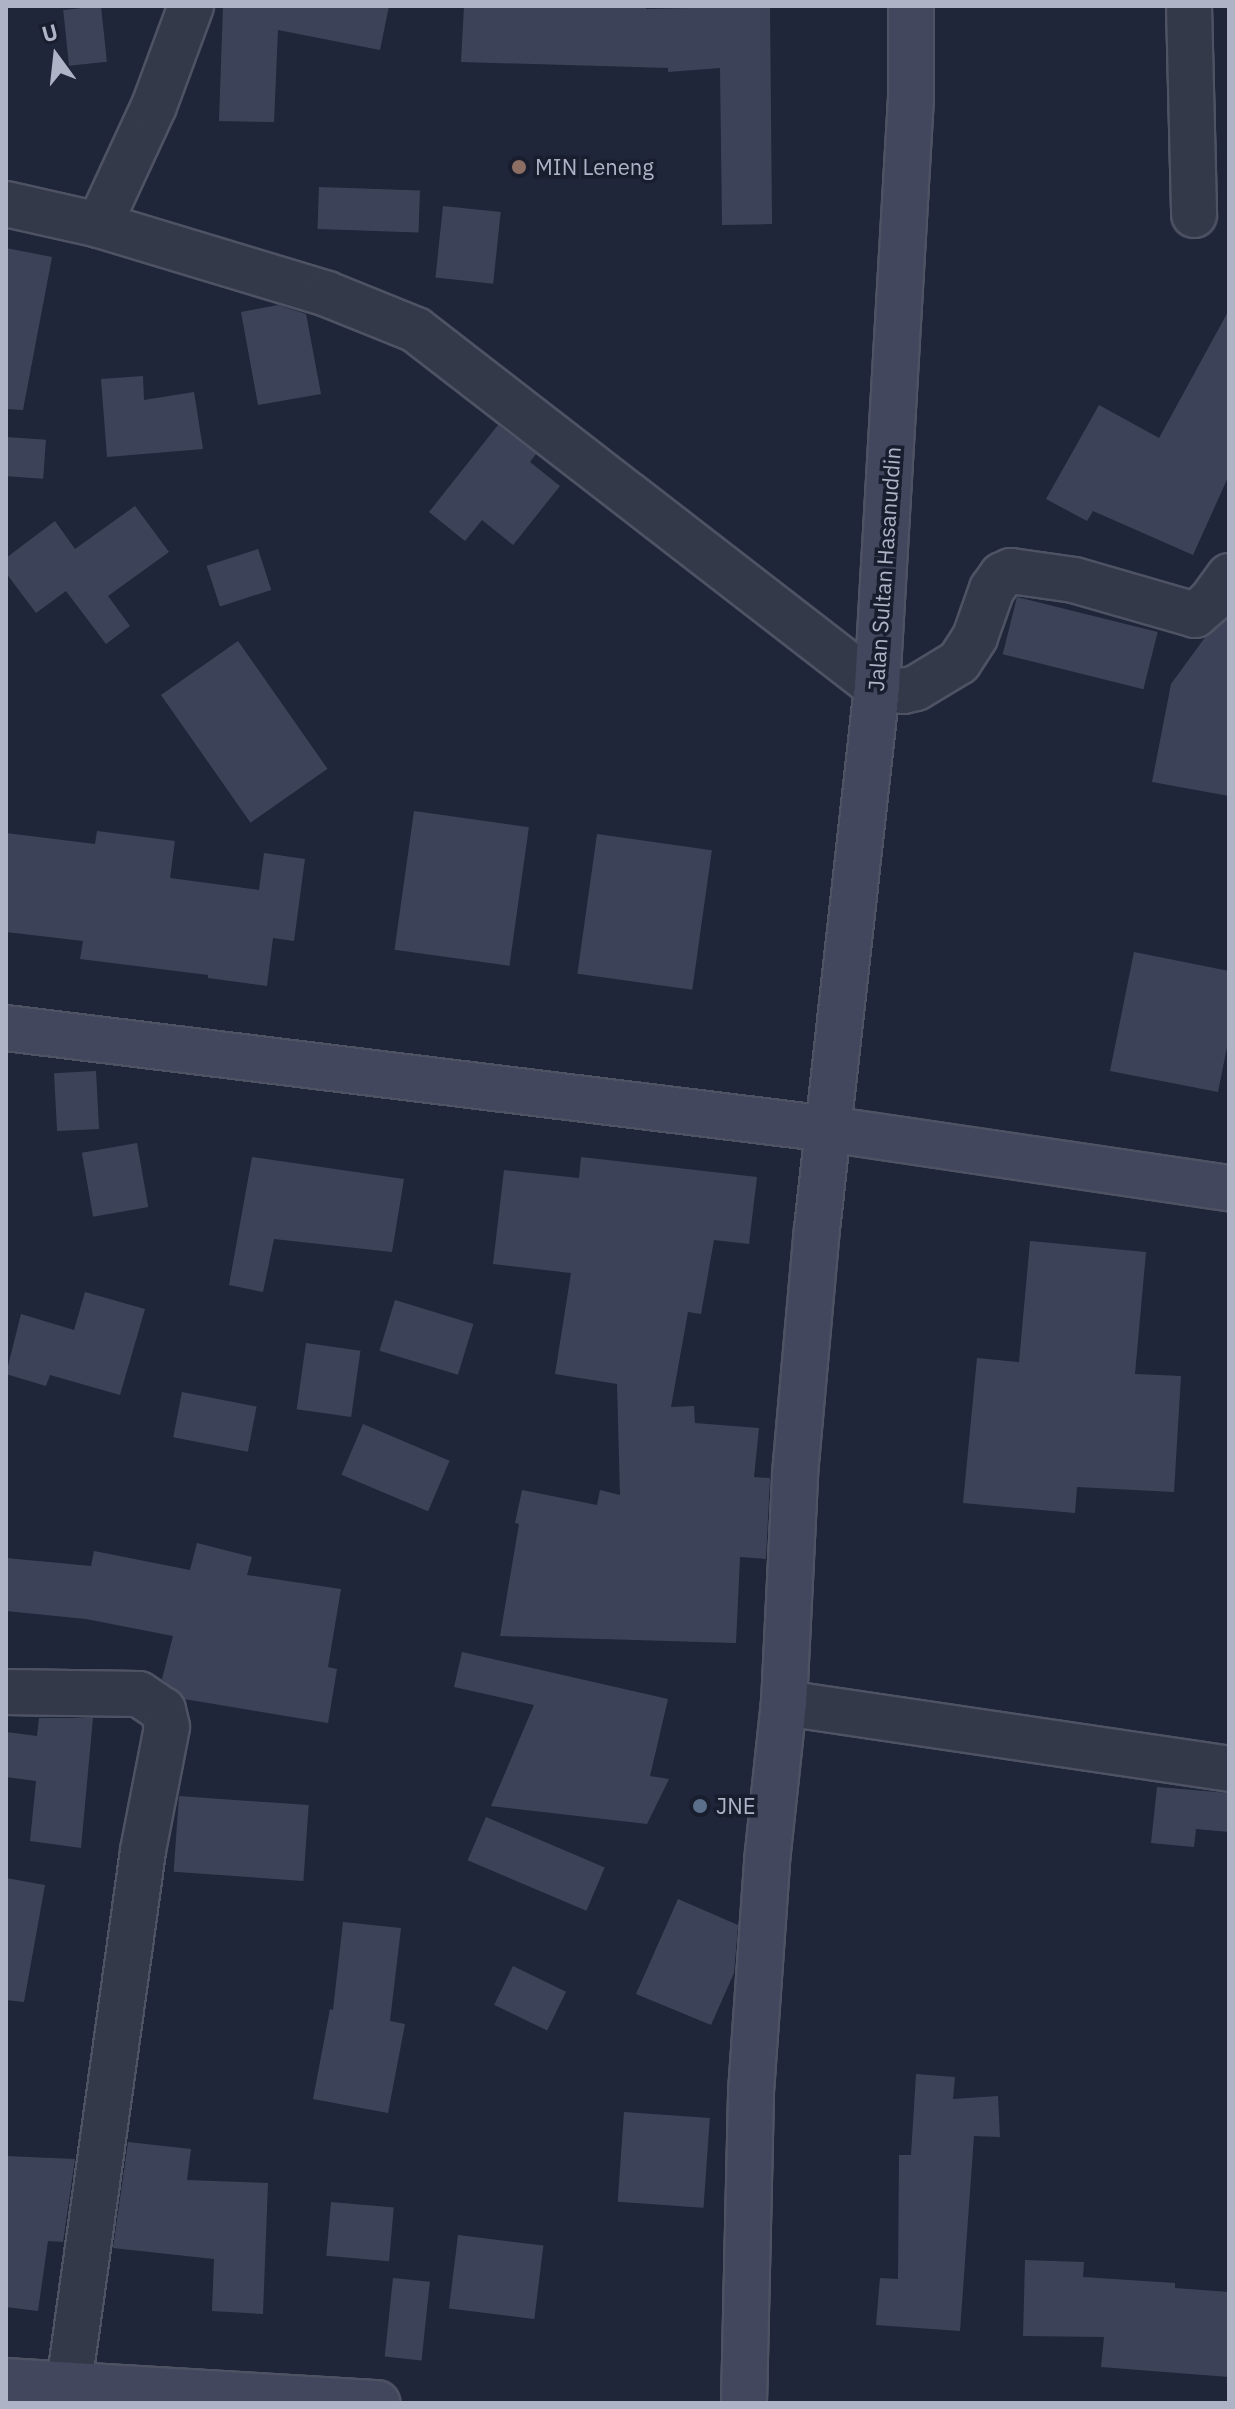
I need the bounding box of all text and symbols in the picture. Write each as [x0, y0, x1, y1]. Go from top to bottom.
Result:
north arrow [16, 16, 96, 96]
text: U [39, 16, 61, 48]
place label: MIN Leneng [535, 154, 654, 180]
marker: MIN Leneng [510, 158, 528, 176]
street label: Jalan Sultan Hasanuddin [862, 446, 906, 692]
place label: JNE [716, 1793, 756, 1819]
marker: JNE [691, 1797, 709, 1815]

